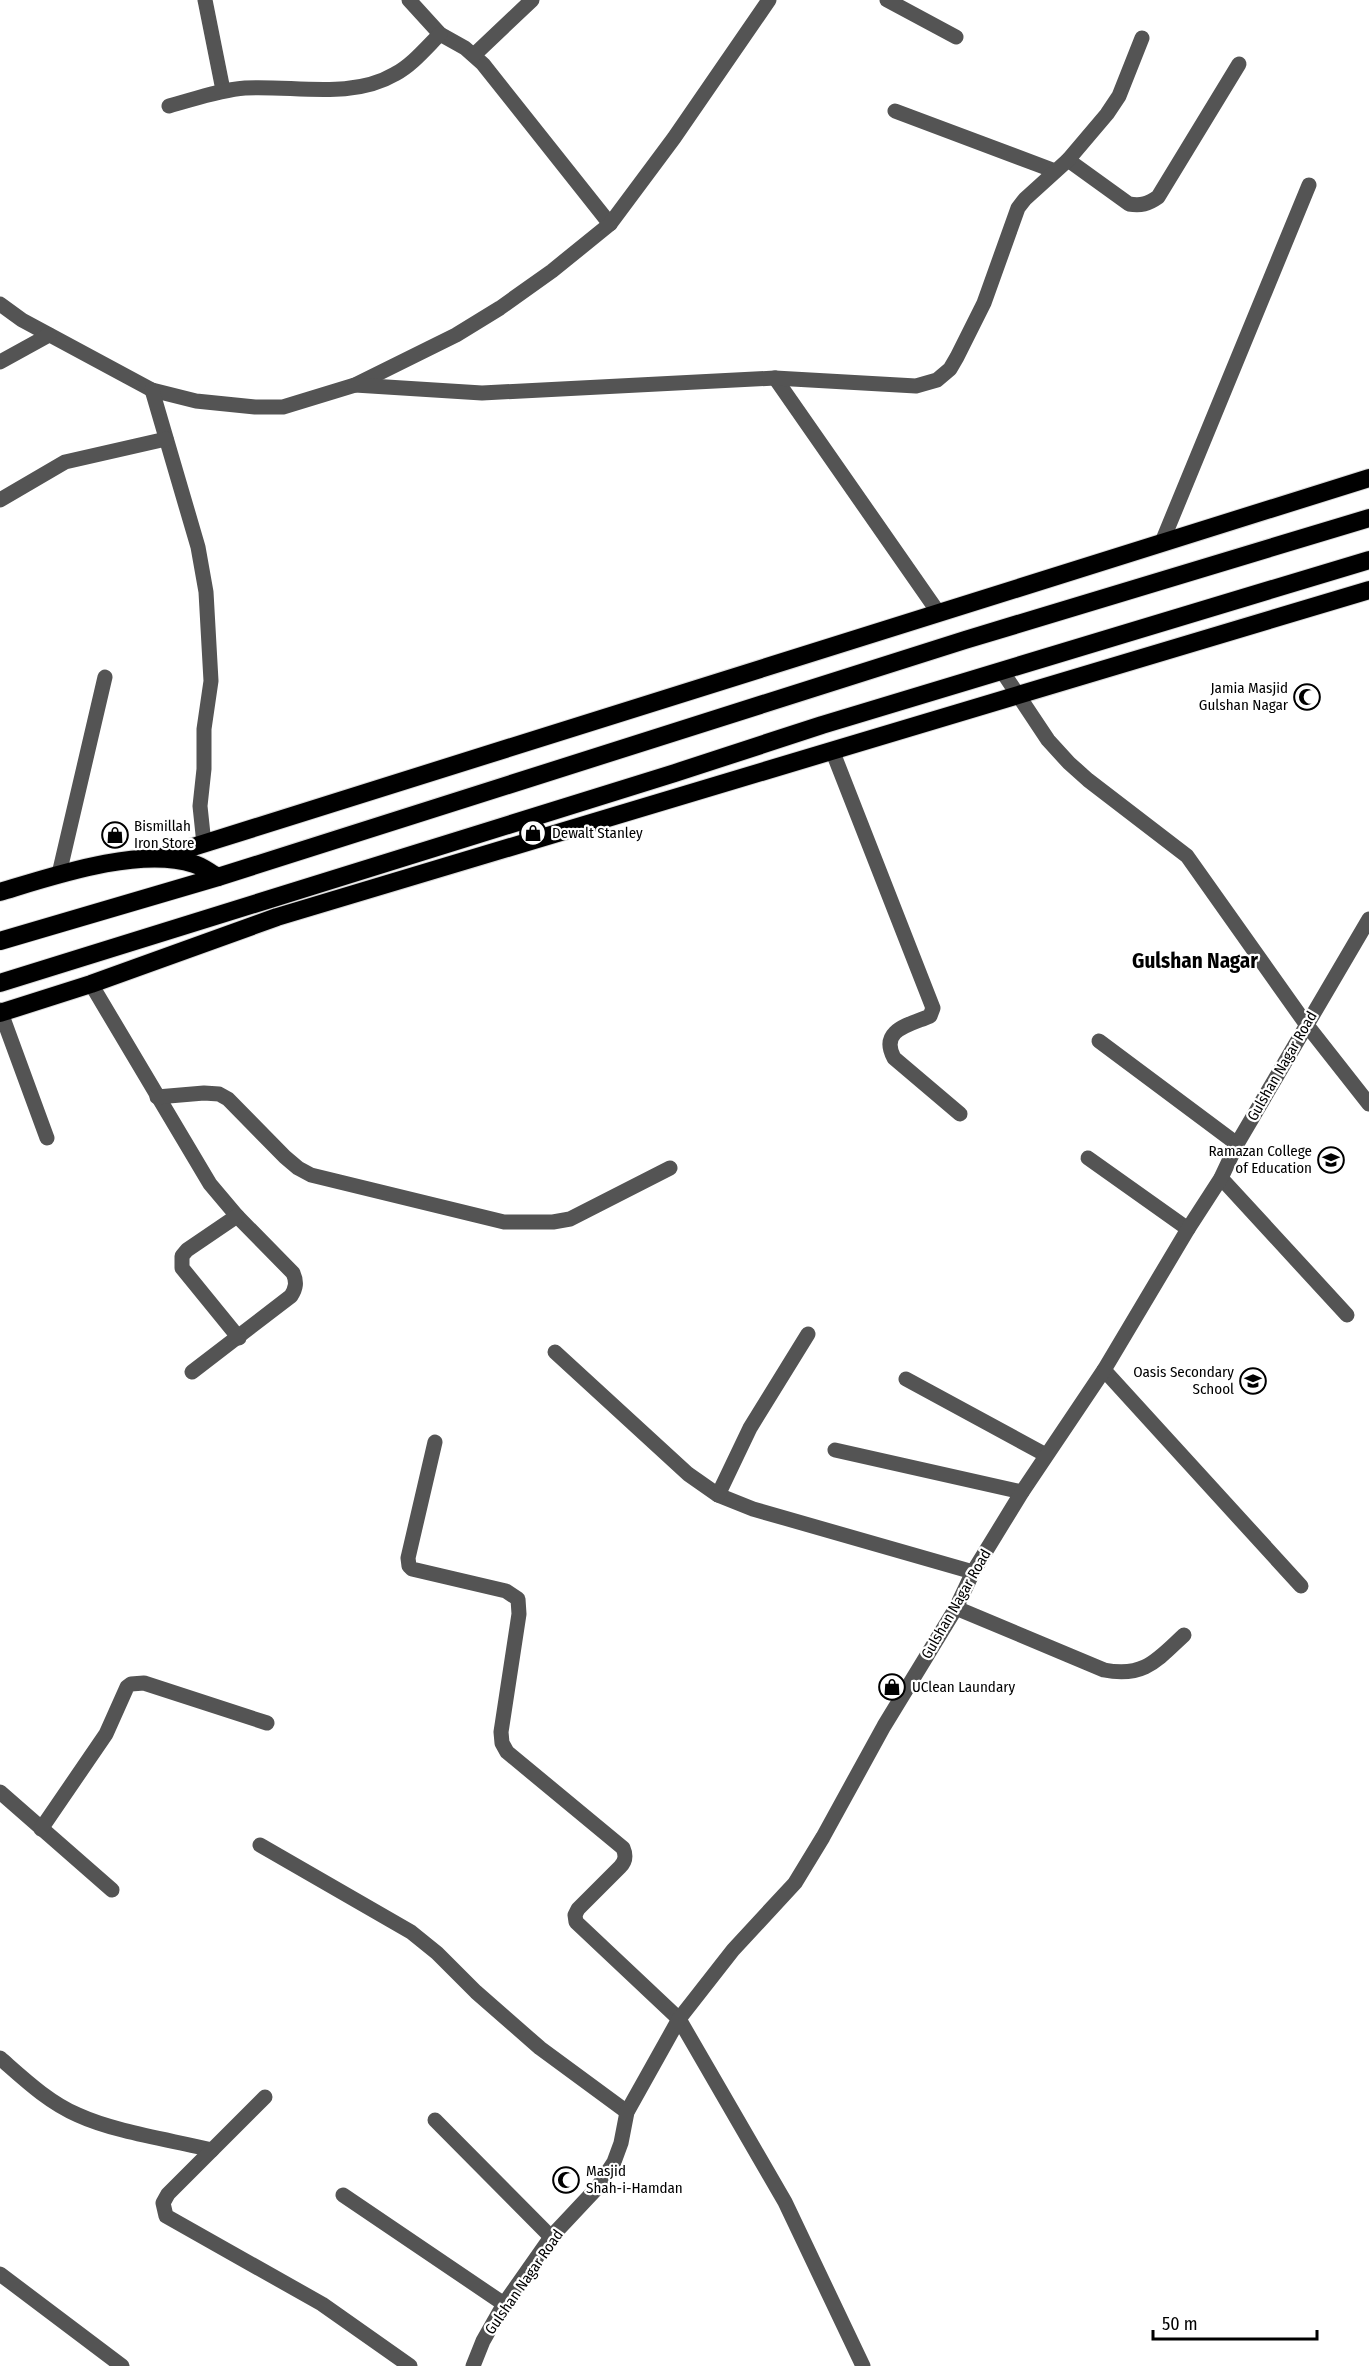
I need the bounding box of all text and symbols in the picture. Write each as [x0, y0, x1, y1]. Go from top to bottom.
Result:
place label: Jamia Masjid Gulshan Nagar [1199, 679, 1289, 714]
mosque icon: Jamia Masjid Gulshan Nagar [1292, 682, 1322, 712]
place label: Bismillah Iron Store [134, 817, 194, 852]
shop icon: Dewalt Stanley [518, 818, 548, 848]
shop icon: Bismillah Iron Store [100, 820, 130, 850]
place label: Dewalt Stanley [552, 824, 643, 842]
district label: Gulshan Nagar [1132, 948, 1258, 974]
street label: Gulshan Nagar Road [1243, 1008, 1321, 1124]
place label: Ramazan College of Education [1209, 1142, 1312, 1177]
school or university icon: Ramazan College of Education [1316, 1145, 1346, 1175]
place label: Oasis Secondary School [1133, 1363, 1234, 1398]
school or university icon: Oasis Secondary School [1238, 1366, 1268, 1396]
street label: Gulshan Nagar Road [917, 1546, 995, 1662]
shop icon: UClean Laundary [877, 1672, 907, 1702]
place label: UClean Laundary [912, 1678, 1015, 1696]
place label: Masjid Shah-i-Hamdan [586, 2162, 683, 2197]
mosque icon: Masjid Shah-i-Hamdan [551, 2165, 581, 2195]
street label: Gulshan Nagar Road [481, 2226, 567, 2338]
scale bar [1153, 2303, 1316, 2341]
text: 50 m [1162, 2313, 1198, 2335]

